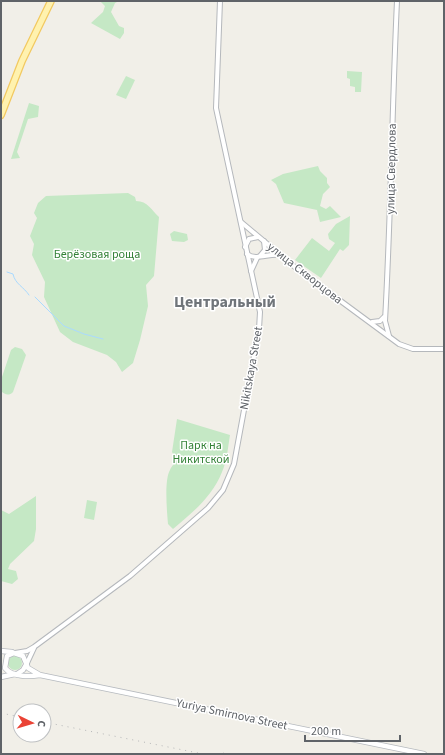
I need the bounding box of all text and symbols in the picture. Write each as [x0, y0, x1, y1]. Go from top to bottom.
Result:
street label: улица Свердлова [382, 123, 401, 215]
street label: улица Скворцова [263, 239, 346, 308]
park label: Берёзовая роща [54, 246, 140, 263]
district label: Центральный [174, 291, 276, 313]
street label: Nikitskaya Street [236, 325, 267, 411]
park label: Парк на Никитской [172, 437, 230, 468]
street label: Yuriya Smirnova Street [174, 694, 289, 735]
north arrow [12, 703, 52, 743]
scale bar [305, 717, 400, 743]
text: С [34, 720, 49, 728]
text: 200 m [311, 723, 341, 740]

